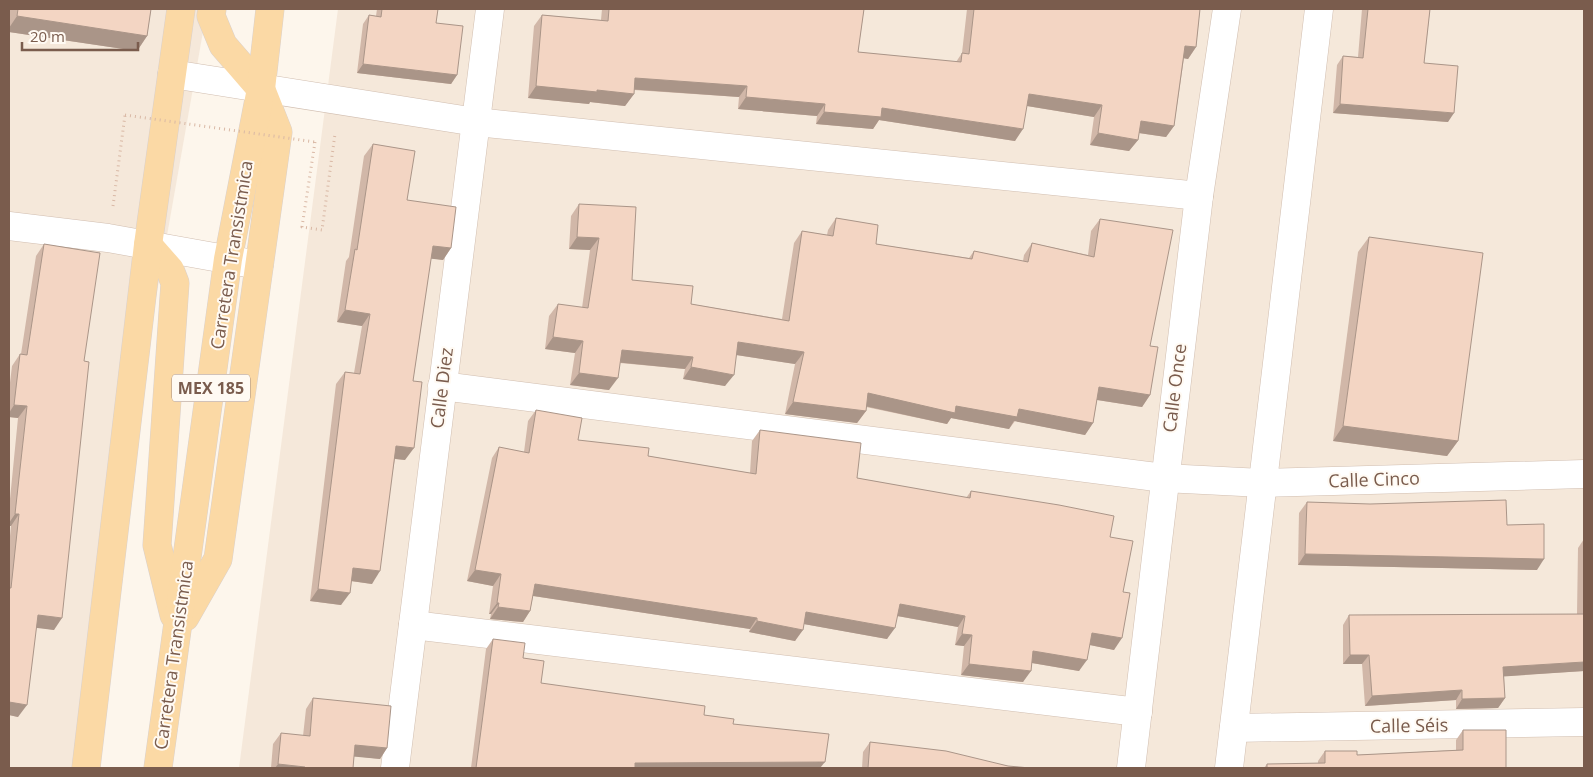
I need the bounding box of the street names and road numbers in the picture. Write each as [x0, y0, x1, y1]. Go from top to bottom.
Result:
street label: Carretera Transistmica [204, 159, 258, 351]
street label: Calle Once [1157, 342, 1191, 434]
street label: Calle Diez [424, 346, 458, 430]
road number: MEX 185 [172, 374, 250, 402]
street label: Calle Cinco [1328, 465, 1420, 493]
street label: Carretera Transistmica [148, 559, 198, 751]
street label: Calle Séis [1370, 712, 1448, 738]

